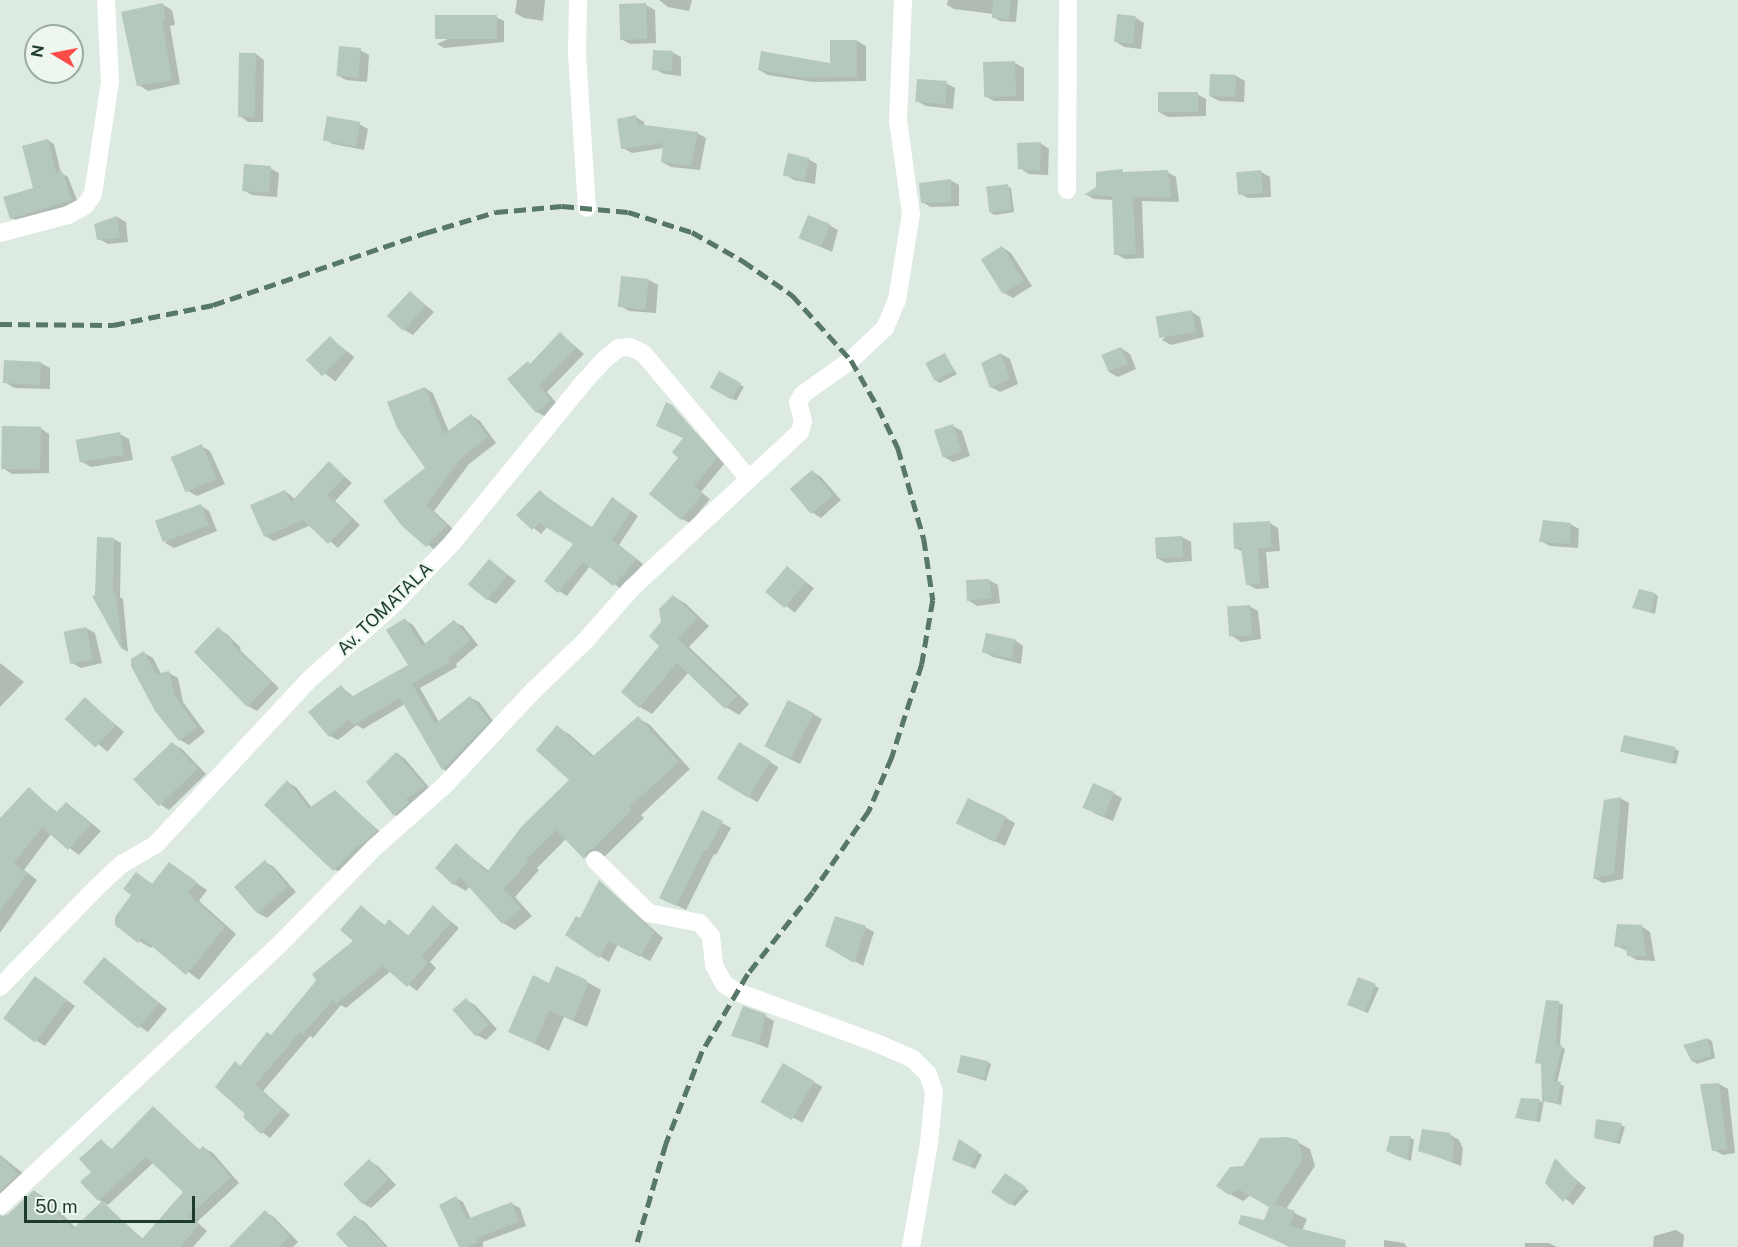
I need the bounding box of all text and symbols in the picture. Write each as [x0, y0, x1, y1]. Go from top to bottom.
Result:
north arrow [24, 24, 84, 84]
text: N [27, 43, 48, 59]
street label: Av. TOMATALA [333, 558, 437, 660]
scale bar [27, 1184, 198, 1222]
text: 50 m [35, 1196, 78, 1217]

